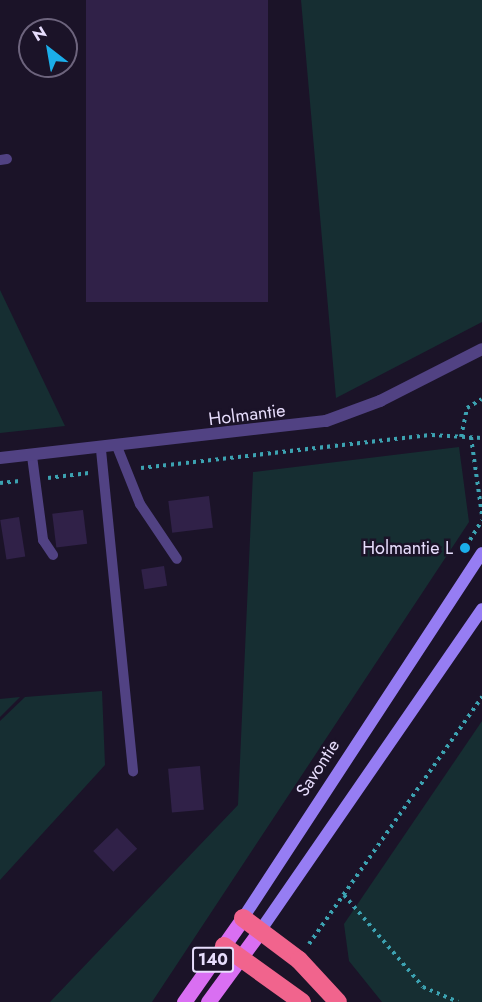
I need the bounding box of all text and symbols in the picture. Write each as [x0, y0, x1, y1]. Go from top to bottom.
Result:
north arrow [18, 18, 78, 78]
text: N [28, 21, 51, 47]
street label: Holmantie [207, 400, 287, 430]
place label: Holmantie L [362, 537, 453, 559]
marker: Holmantie L [458, 541, 472, 555]
street label: Savontie [292, 735, 344, 801]
road number: 140 [192, 947, 234, 973]

